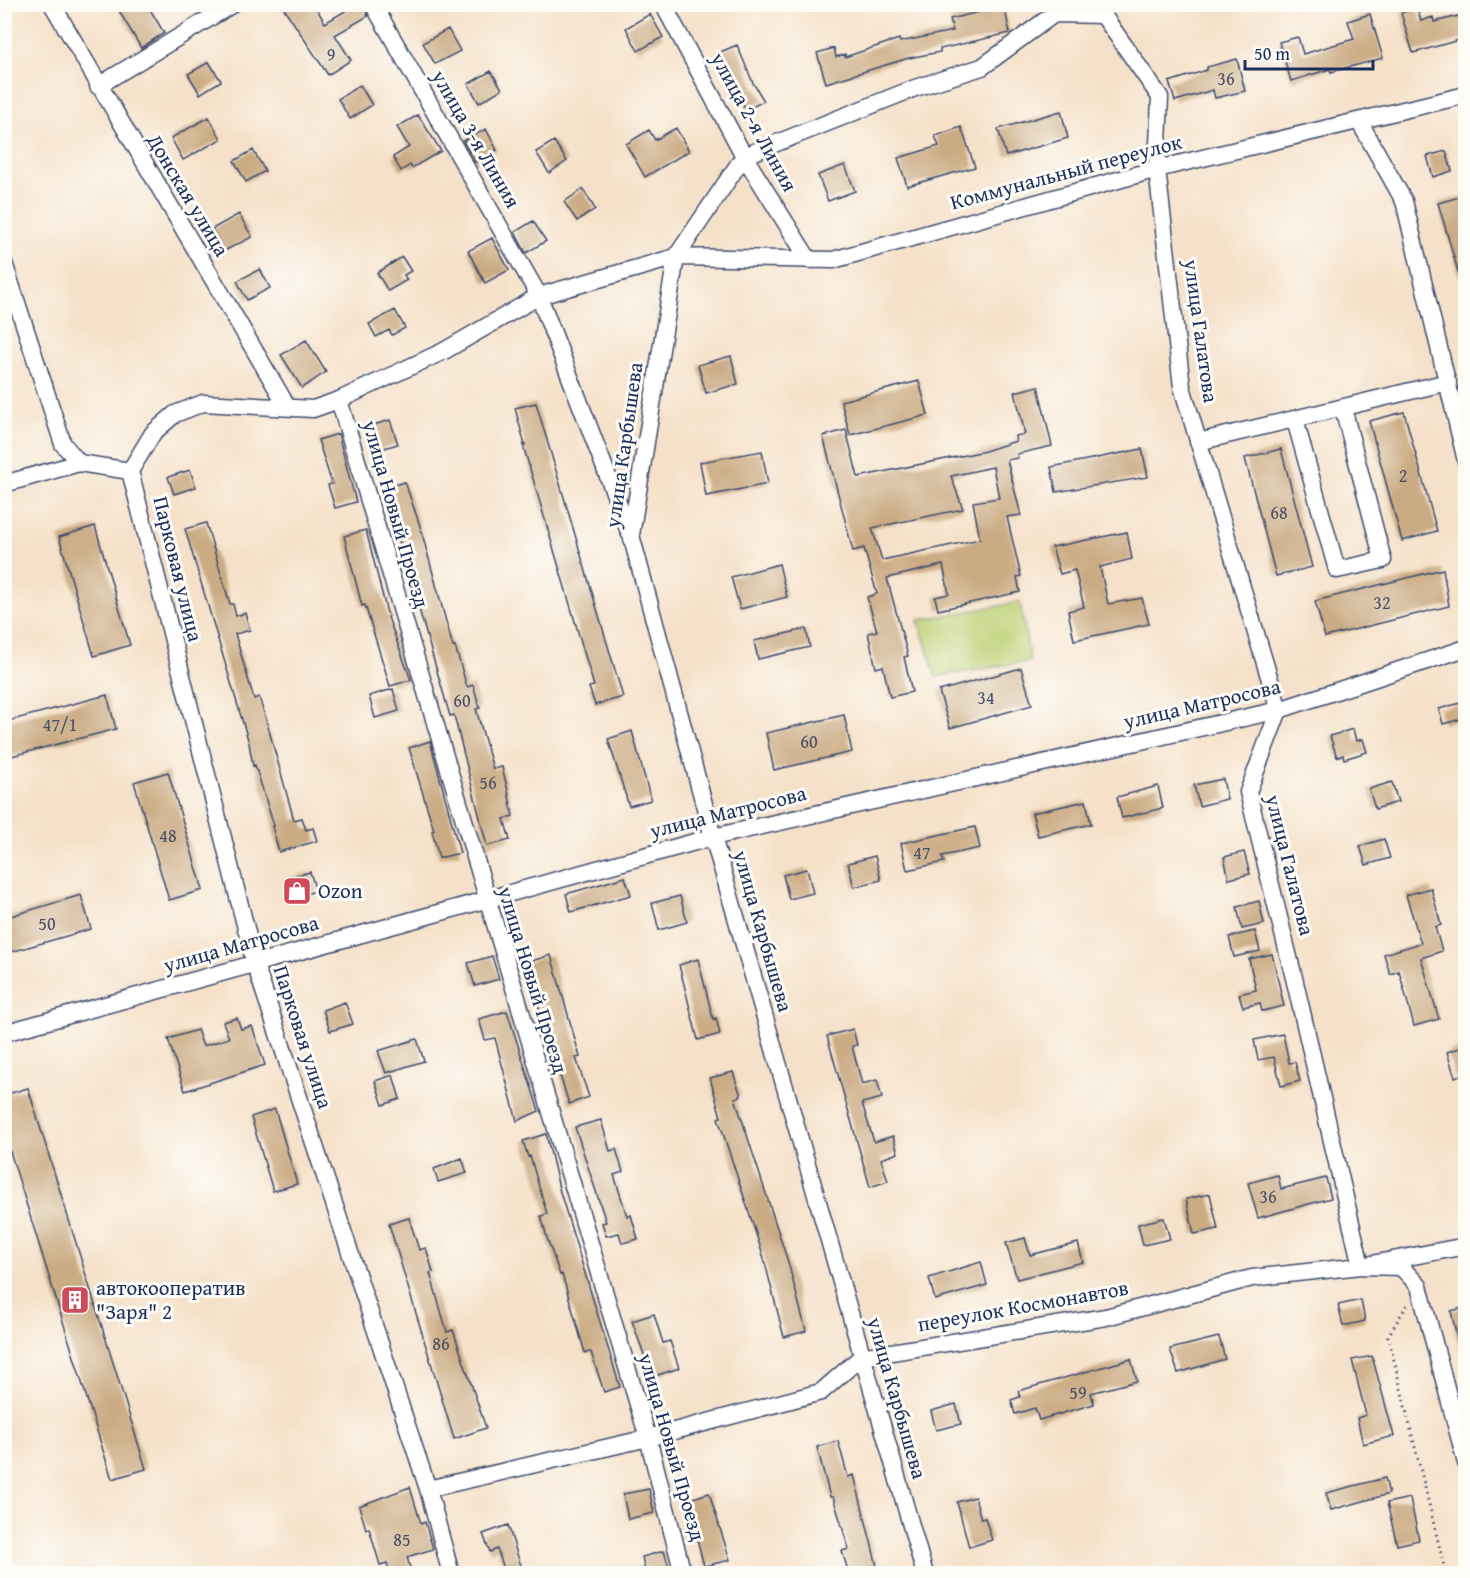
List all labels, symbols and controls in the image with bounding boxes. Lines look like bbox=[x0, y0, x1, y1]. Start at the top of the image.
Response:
scale bar bbox=[1245, 33, 1372, 71]
text: 50 m bbox=[1254, 40, 1290, 67]
house number: 9 bbox=[327, 41, 335, 68]
street label: улица 2-я Линия bbox=[703, 46, 806, 197]
street label: улица 3-я Линия bbox=[424, 63, 529, 214]
house number: 36 bbox=[1217, 65, 1235, 92]
street label: Коммунальный переулок bbox=[947, 126, 1185, 217]
street label: Донская улица bbox=[139, 127, 237, 262]
street label: улица Галатова bbox=[1176, 256, 1227, 404]
street label: улица Карбышева bbox=[596, 360, 650, 531]
street label: улица Новый Проезд bbox=[355, 415, 438, 612]
house number: 2 bbox=[1399, 462, 1407, 489]
street label: Парковая улица bbox=[145, 493, 212, 645]
house number: 68 bbox=[1270, 499, 1288, 526]
house number: 32 bbox=[1373, 589, 1391, 616]
street label: улица Матросова bbox=[1119, 670, 1283, 737]
house number: 34 bbox=[977, 684, 995, 711]
house number: 60 bbox=[453, 687, 471, 714]
house number: 47/1 bbox=[43, 711, 77, 738]
house number: 60 bbox=[800, 728, 818, 755]
house number: 56 bbox=[479, 769, 497, 796]
street label: улица Матросова bbox=[645, 777, 809, 846]
street label: улица Галатова bbox=[1258, 790, 1323, 939]
house number: 48 bbox=[159, 822, 177, 849]
house number: 47 bbox=[913, 839, 931, 866]
street label: улица Карбышева bbox=[725, 845, 801, 1015]
shop icon: Ozon bbox=[281, 875, 313, 907]
place label: Ozon bbox=[318, 875, 363, 906]
street label: улица Новый Проезд bbox=[490, 882, 577, 1078]
street label: улица Матросова bbox=[159, 907, 322, 981]
house number: 50 bbox=[38, 910, 56, 937]
street label: Парковая улица bbox=[266, 961, 341, 1112]
house number: 36 bbox=[1259, 1183, 1277, 1210]
place label: автокооператив "Заря" 2 bbox=[96, 1272, 245, 1327]
street label: переулок Космонавтов bbox=[915, 1272, 1131, 1339]
building icon: автокооператив "Заря" 2 bbox=[59, 1284, 91, 1316]
street label: улица Карбышева bbox=[859, 1312, 935, 1482]
house number: 86 bbox=[432, 1330, 450, 1357]
street label: улица Новый Проезд bbox=[631, 1348, 714, 1545]
house number: 59 bbox=[1069, 1379, 1087, 1406]
house number: 85 bbox=[393, 1526, 411, 1553]

